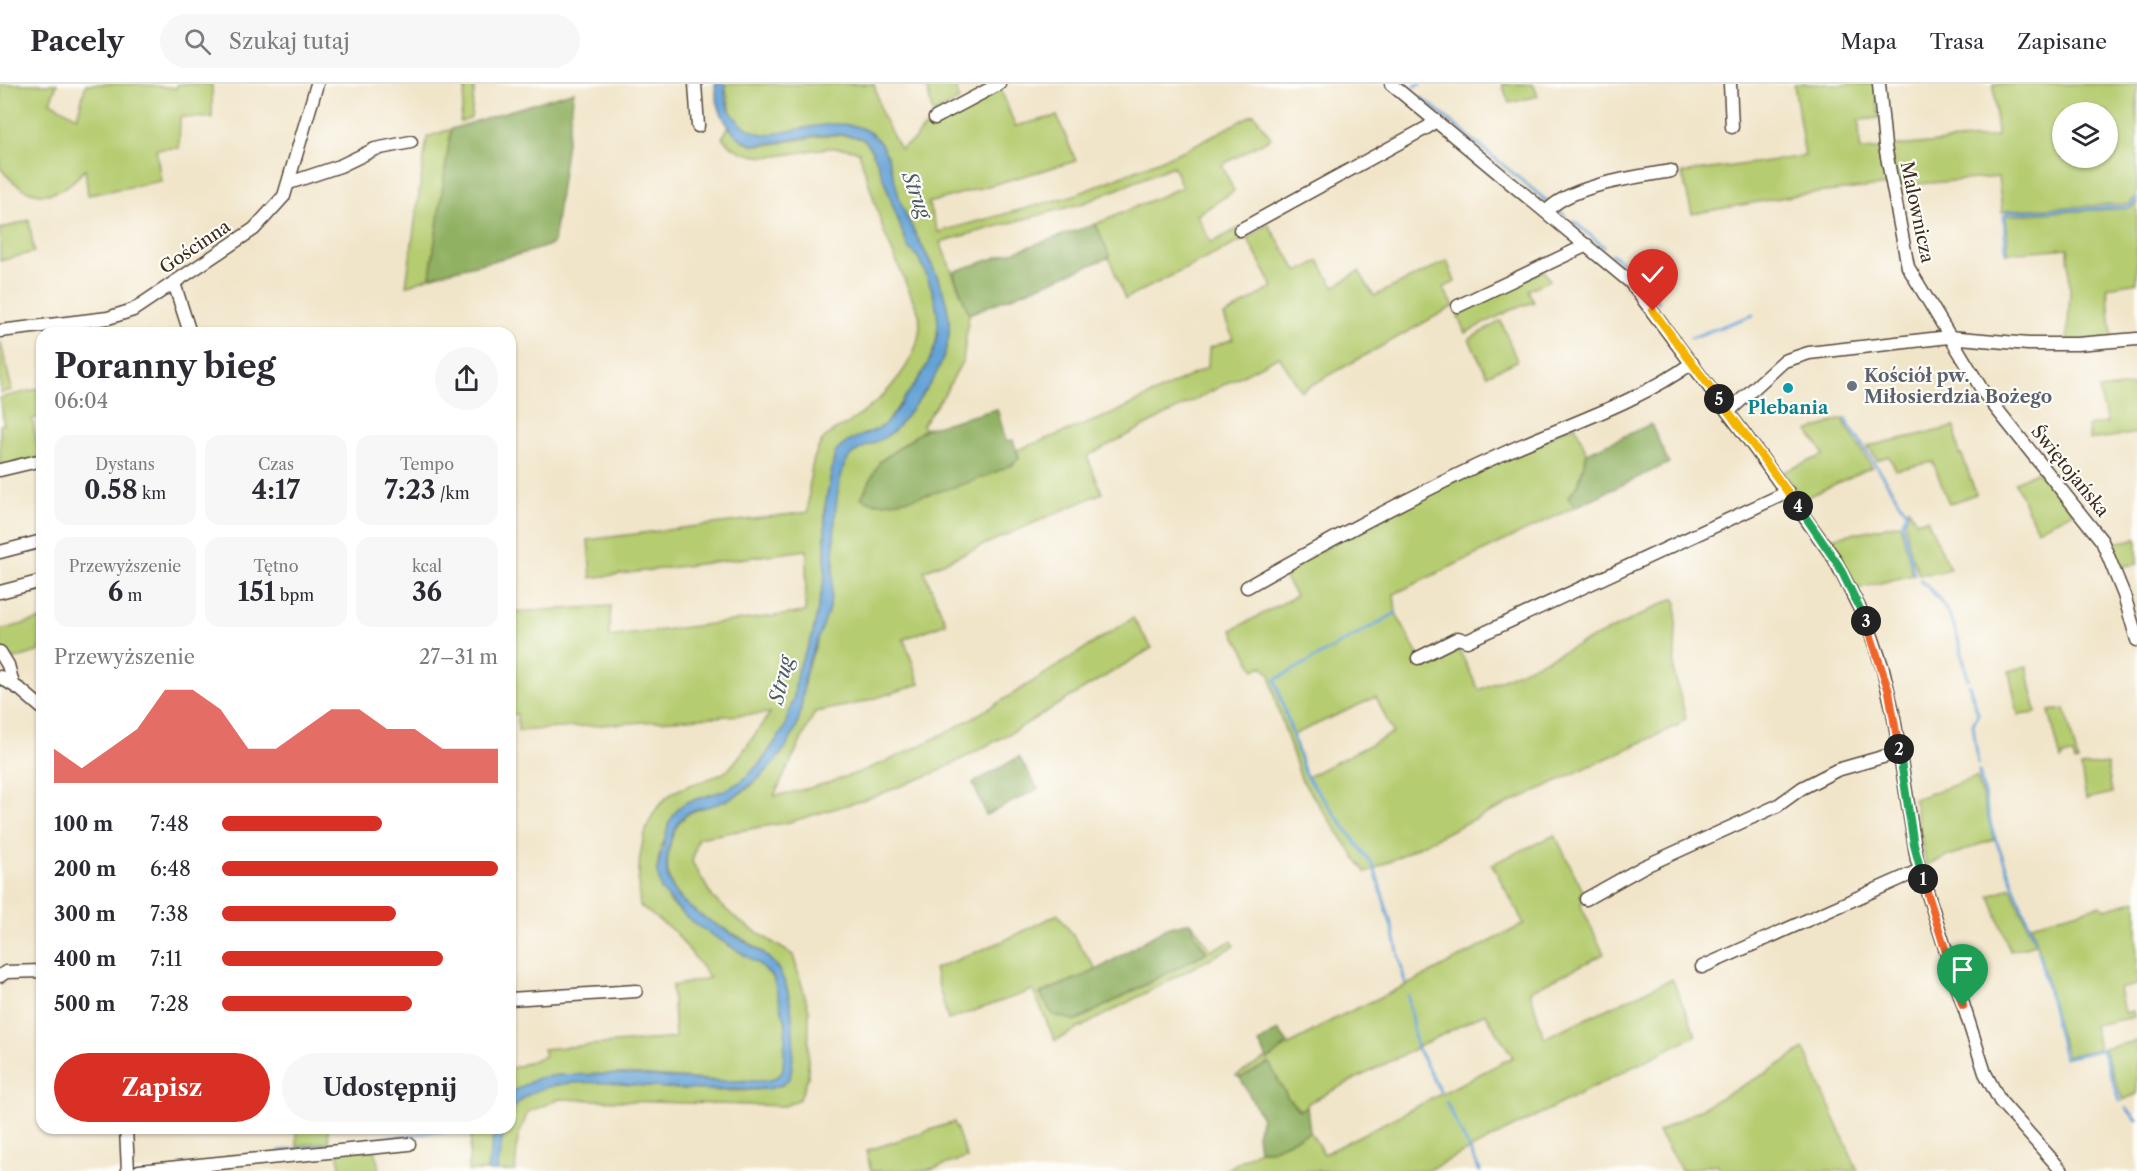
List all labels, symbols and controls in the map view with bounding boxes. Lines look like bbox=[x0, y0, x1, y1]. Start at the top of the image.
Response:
search box bbox=[160, 14, 580, 68]
text: Pacely bbox=[30, 24, 124, 58]
icon: search bbox=[181, 25, 214, 58]
text: Szukaj tutaj bbox=[229, 28, 350, 55]
text: Mapa bbox=[1841, 29, 1897, 54]
text: Trasa bbox=[1930, 29, 1984, 54]
text: Zapisane bbox=[2017, 29, 2107, 54]
map controls bbox=[2052, 102, 2118, 168]
button: layers bbox=[2052, 102, 2118, 168]
street label: Malownicza bbox=[1896, 159, 1939, 265]
water label: Strug bbox=[897, 167, 938, 224]
street label: Gościnna bbox=[156, 215, 235, 279]
pin bbox=[1627, 249, 1678, 311]
icon: check bbox=[1636, 258, 1669, 291]
text: Poranny bieg bbox=[54, 346, 276, 387]
button: share bbox=[435, 347, 498, 410]
place label: Kościół pw. Miłosierdzia Bożego bbox=[1864, 365, 2052, 408]
marker: Kościół pw. Miłosierdzia Bożego bbox=[1845, 379, 1859, 393]
marker: Plebania bbox=[1781, 381, 1795, 395]
pin: 5 bbox=[1704, 384, 1734, 414]
text: 06:04 bbox=[54, 389, 108, 413]
text: 5 bbox=[1715, 389, 1723, 409]
place label: Plebania bbox=[1748, 397, 1829, 419]
street label: Świętojańska bbox=[2026, 420, 2115, 522]
text: Dystans bbox=[95, 454, 155, 474]
text: Czas bbox=[258, 454, 294, 474]
text: Tempo bbox=[400, 454, 454, 474]
text: 0.58 bbox=[84, 474, 138, 506]
text: 4:17 bbox=[252, 474, 300, 506]
text: 7:23 bbox=[384, 474, 436, 506]
text: km bbox=[138, 483, 166, 503]
text: /km bbox=[436, 483, 470, 503]
pin: 4 bbox=[1783, 491, 1813, 521]
text: 4 bbox=[1793, 496, 1803, 516]
text: Przewyższenie bbox=[69, 556, 181, 576]
text: Tętno bbox=[254, 556, 298, 576]
text: kcal bbox=[412, 556, 442, 576]
text: 6 bbox=[108, 576, 123, 608]
text: 151 bbox=[238, 576, 276, 608]
text: 36 bbox=[412, 576, 442, 608]
text: m bbox=[123, 585, 142, 605]
text: bpm bbox=[276, 585, 314, 605]
pin: 3 bbox=[1851, 606, 1881, 636]
text: 3 bbox=[1861, 611, 1871, 631]
text: Przewyższenie bbox=[54, 645, 195, 669]
text: 27–31 m bbox=[419, 645, 498, 669]
water label: Strug bbox=[764, 652, 799, 707]
pin: 2 bbox=[1884, 734, 1914, 764]
text: 2 bbox=[1894, 739, 1904, 759]
text: 100 m bbox=[54, 812, 113, 836]
text: 7:48 bbox=[150, 812, 189, 836]
text: 200 m bbox=[54, 857, 116, 881]
text: 6:48 bbox=[150, 857, 191, 881]
pin: 1 bbox=[1908, 864, 1938, 894]
text: 1 bbox=[1919, 869, 1927, 889]
text: 300 m bbox=[54, 902, 116, 926]
text: 7:38 bbox=[150, 902, 188, 926]
pin bbox=[1937, 944, 1988, 1006]
text: 400 m bbox=[54, 947, 116, 971]
text: 7:11 bbox=[150, 947, 182, 971]
icon: arrive bbox=[1946, 953, 1979, 986]
text: 500 m bbox=[54, 992, 115, 1016]
text: 7:28 bbox=[150, 992, 189, 1016]
button: Zapisz bbox=[54, 1053, 270, 1122]
button: Udostępnij bbox=[282, 1053, 498, 1122]

